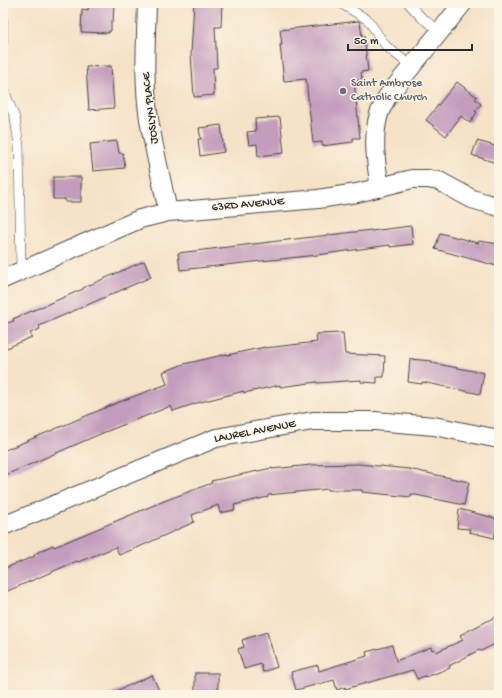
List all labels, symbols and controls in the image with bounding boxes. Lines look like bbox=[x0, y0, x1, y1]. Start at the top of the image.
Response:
scale bar bbox=[348, 26, 472, 52]
text: 50 m bbox=[354, 35, 379, 49]
street label: JOSLYN PLACE bbox=[140, 71, 162, 145]
place label: Saint Ambrose Catholic Church bbox=[351, 77, 428, 105]
marker: Saint Ambrose Catholic Church bbox=[338, 86, 348, 96]
street label: 63RD AVENUE bbox=[211, 195, 285, 215]
street label: LAUREL AVENUE bbox=[213, 417, 298, 447]

